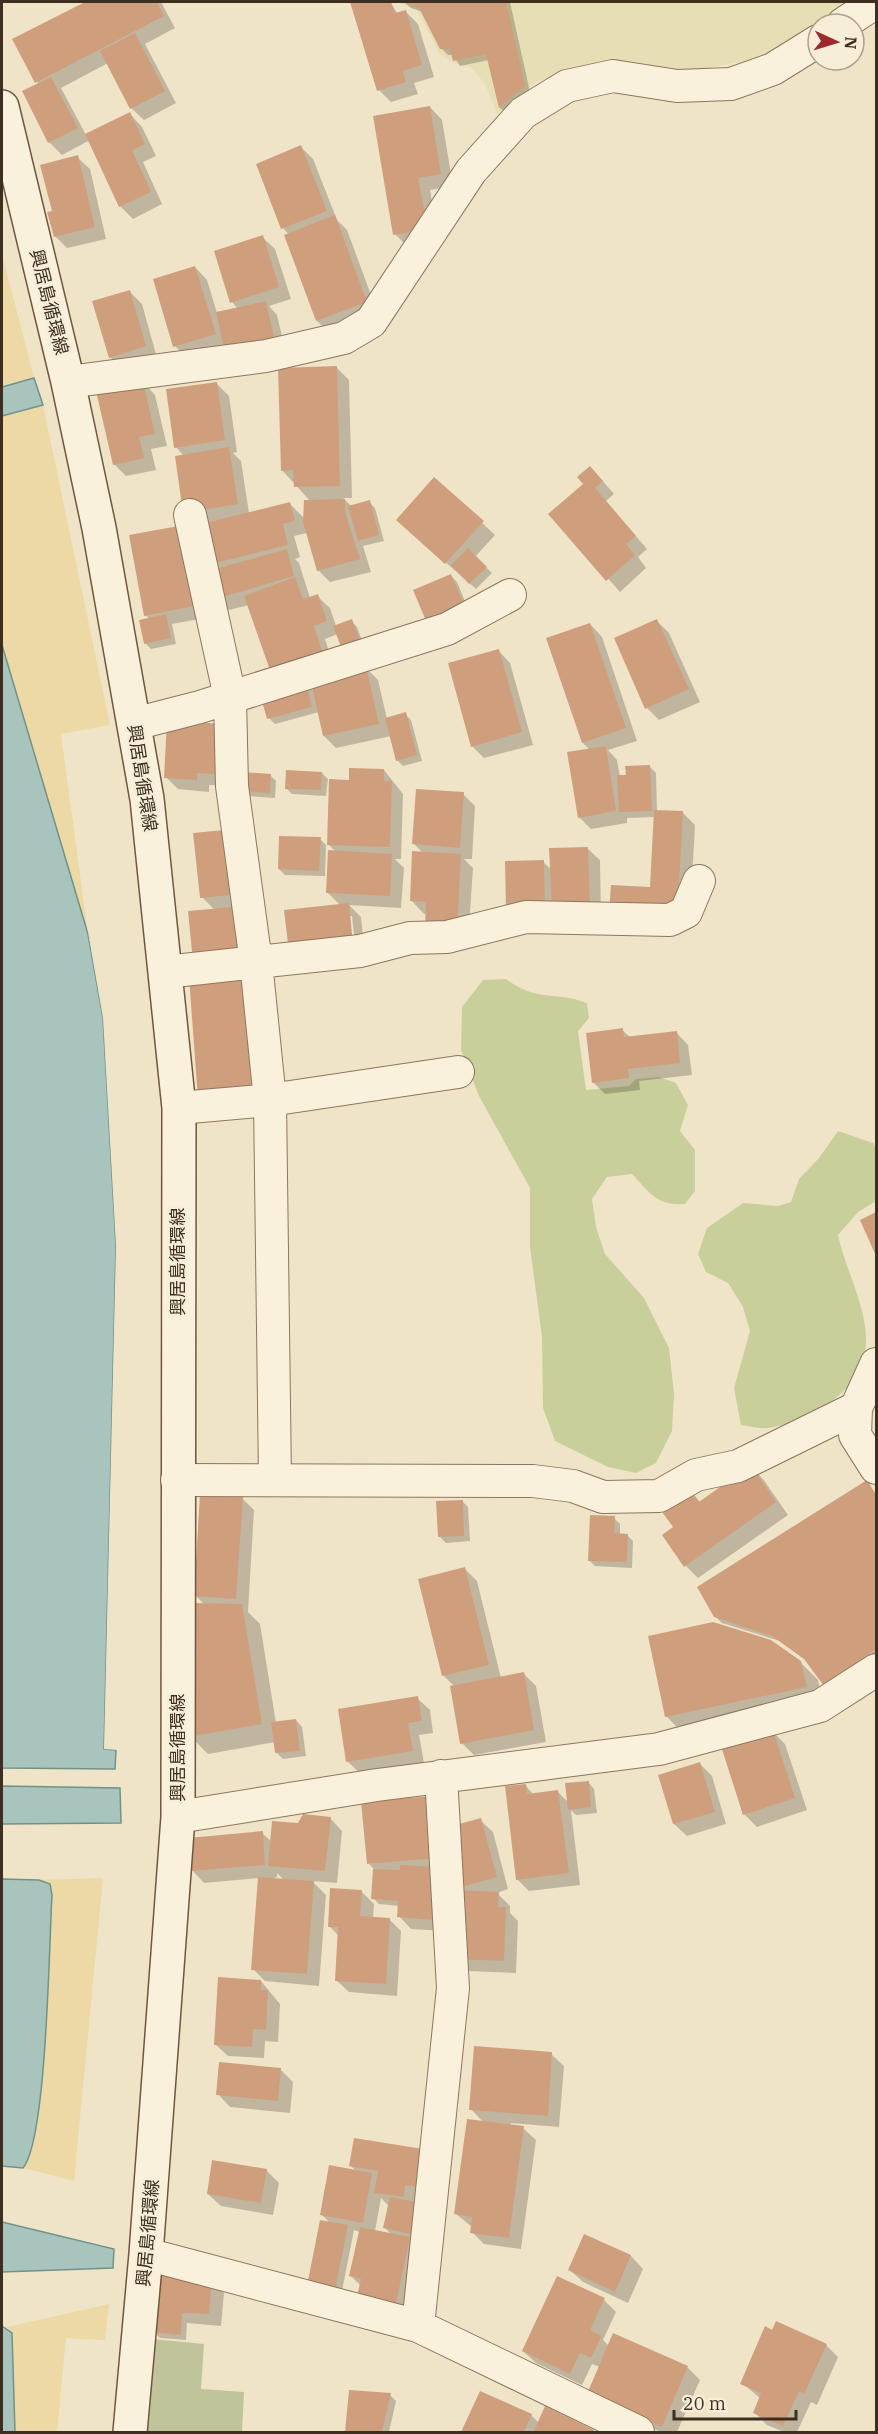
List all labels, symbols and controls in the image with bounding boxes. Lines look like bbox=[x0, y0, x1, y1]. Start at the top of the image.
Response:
north arrow bbox=[806, 12, 866, 72]
text: N bbox=[841, 36, 861, 50]
street label: 興居島循環線 bbox=[25, 247, 74, 357]
street label: 興居島循環線 bbox=[123, 723, 162, 833]
street label: 興居島循環線 bbox=[166, 1208, 189, 1316]
street label: 興居島循環線 bbox=[166, 1694, 189, 1802]
street label: 興居島循環線 bbox=[131, 2178, 164, 2288]
scale bar bbox=[674, 2383, 796, 2421]
text: 20 m bbox=[683, 2392, 726, 2415]

